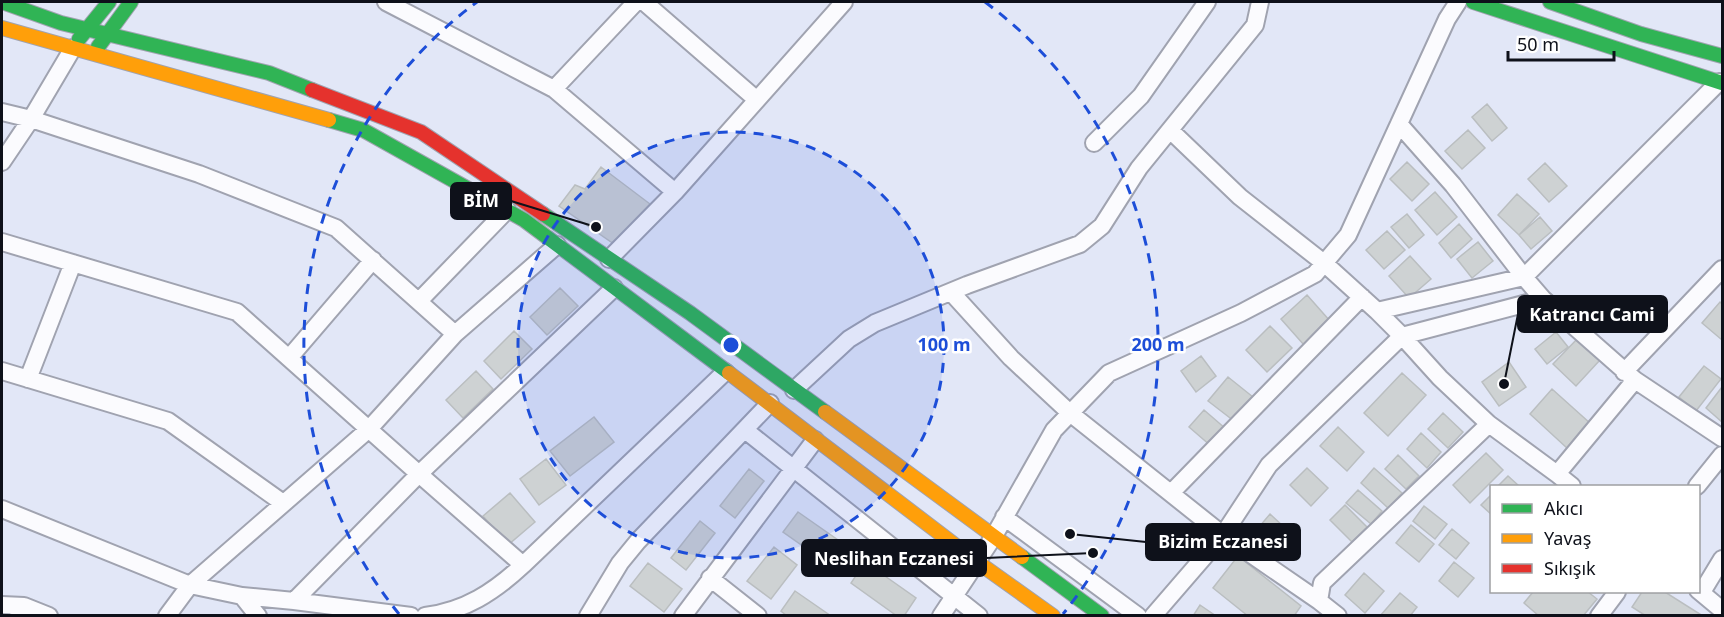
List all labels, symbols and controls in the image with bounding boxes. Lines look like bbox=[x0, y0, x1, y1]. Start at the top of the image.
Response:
scale bar bbox=[1508, 24, 1614, 62]
text: 50 m bbox=[1517, 32, 1559, 56]
callout: BİM bbox=[451, 183, 511, 219]
text: BİM bbox=[463, 188, 499, 212]
callout: Katrancı Cami bbox=[1518, 296, 1667, 332]
text: Katrancı Cami bbox=[1529, 302, 1655, 326]
text: 100 m bbox=[917, 332, 971, 356]
text: 200 m bbox=[1131, 332, 1185, 356]
centre of rings bbox=[721, 335, 741, 355]
legend bbox=[1490, 485, 1700, 593]
text: Akıcı bbox=[1544, 496, 1583, 520]
callout: Bizim Eczanesi bbox=[1146, 524, 1300, 560]
text: Yavaş bbox=[1544, 526, 1591, 550]
text: Bizim Eczanesi bbox=[1158, 529, 1288, 553]
callout: Neslihan Eczanesi bbox=[802, 540, 986, 576]
text: Neslihan Eczanesi bbox=[814, 546, 974, 570]
text: Sıkışık bbox=[1544, 556, 1596, 580]

